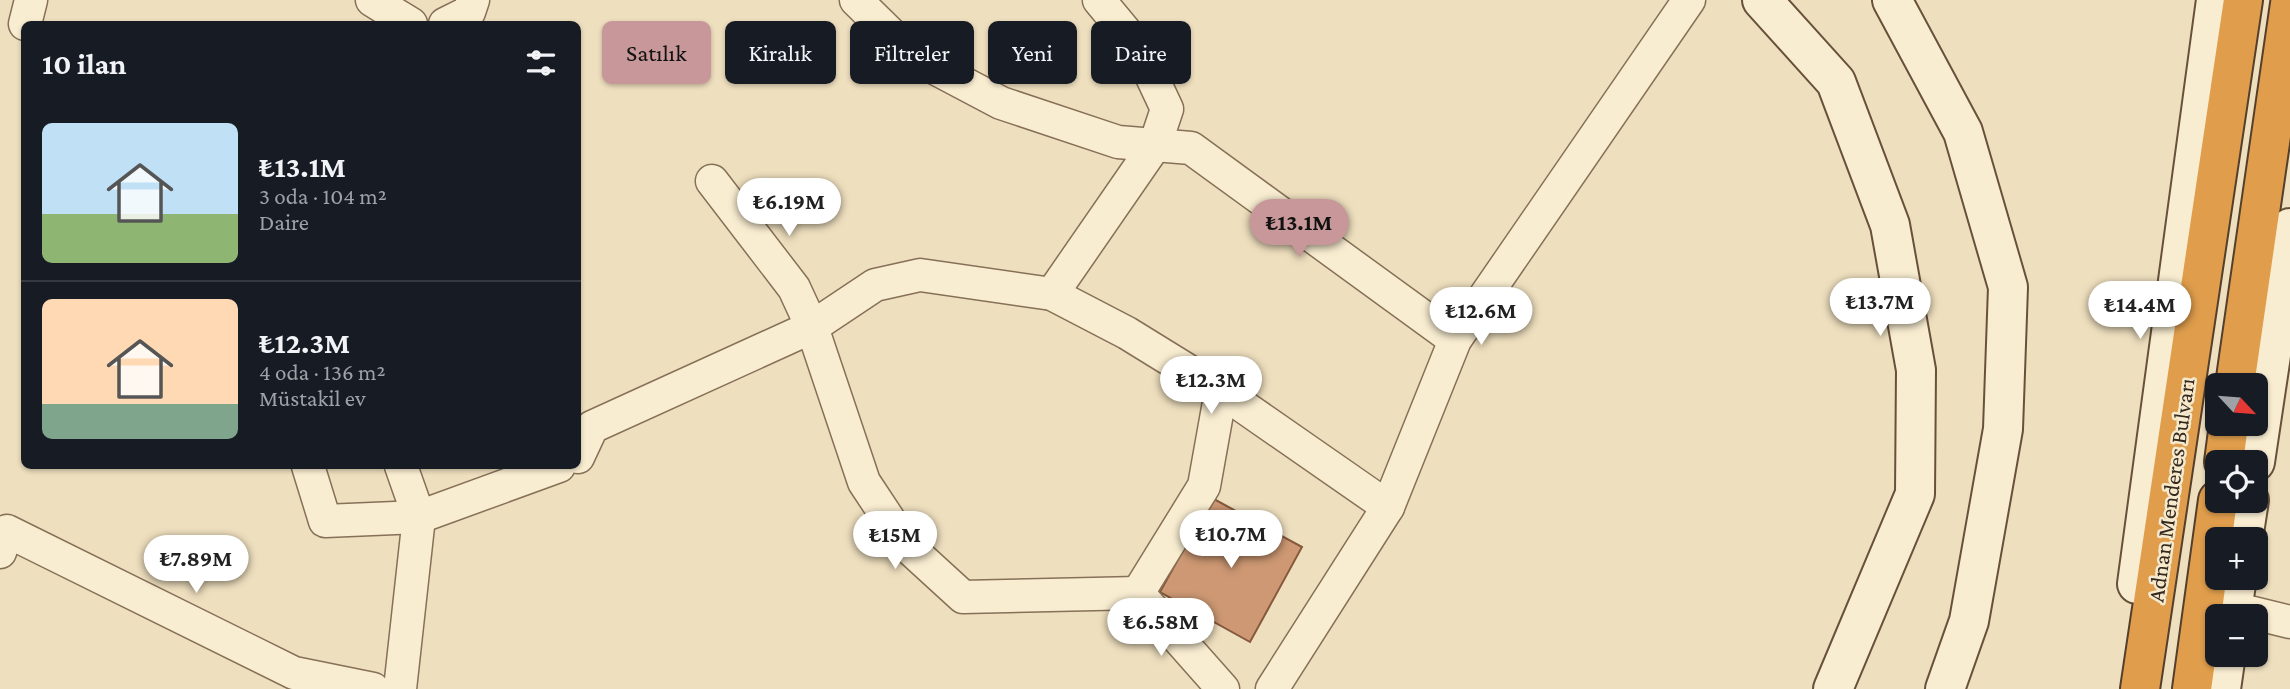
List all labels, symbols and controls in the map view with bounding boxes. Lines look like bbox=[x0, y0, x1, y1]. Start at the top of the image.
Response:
chip: Satılık bbox=[602, 21, 711, 84]
chip: Kiralık bbox=[725, 21, 836, 84]
chip: Filtreler bbox=[850, 21, 974, 84]
chip: Yeni bbox=[988, 21, 1077, 84]
chip: Daire bbox=[1091, 21, 1191, 84]
icon: filters bbox=[522, 44, 560, 82]
text: 10 ilan bbox=[42, 47, 127, 80]
text: ₺13.1M bbox=[259, 150, 346, 183]
icon: home bbox=[98, 151, 182, 235]
pin: ₺6.19M bbox=[732, 178, 846, 238]
text: 3 oda · 104 m² bbox=[259, 183, 387, 209]
text: ₺6.19M bbox=[753, 188, 825, 214]
pin: ₺13.1M bbox=[1242, 200, 1356, 259]
text: Daire bbox=[259, 209, 309, 235]
text: ₺13.1M bbox=[1266, 209, 1332, 235]
pin: ₺13.7M bbox=[1823, 278, 1937, 338]
pin: ₺14.4M bbox=[2083, 282, 2197, 341]
pin: ₺12.6M bbox=[1424, 288, 1538, 347]
text: ₺13.7M bbox=[1846, 288, 1914, 314]
text: ₺14.4M bbox=[2104, 291, 2176, 317]
text: ₺12.6M bbox=[1445, 297, 1517, 323]
text: ₺12.3M bbox=[259, 326, 350, 359]
icon: home bbox=[98, 327, 182, 411]
pin: ₺12.3M bbox=[1154, 356, 1268, 416]
text: 4 oda · 136 m² bbox=[259, 359, 385, 385]
text: ₺12.3M bbox=[1176, 366, 1246, 392]
north arrow bbox=[2205, 373, 2268, 436]
map controls bbox=[2205, 373, 2268, 667]
street label: Adnan Menderes Bulvarı bbox=[2142, 376, 2200, 604]
text: Müstakil ev bbox=[259, 385, 366, 411]
button: locate bbox=[2205, 450, 2268, 513]
pin: ₺10.7M bbox=[1174, 510, 1288, 570]
pin: ₺15M bbox=[854, 512, 936, 571]
text: ₺10.7M bbox=[1196, 520, 1266, 546]
text: ₺15M bbox=[869, 521, 921, 547]
button: + bbox=[2205, 527, 2268, 590]
pin: ₺7.89M bbox=[139, 536, 253, 595]
text: ₺7.89M bbox=[160, 545, 232, 571]
pin: ₺6.58M bbox=[1104, 598, 1218, 658]
button: − bbox=[2205, 604, 2268, 667]
text: ₺6.58M bbox=[1123, 608, 1199, 634]

